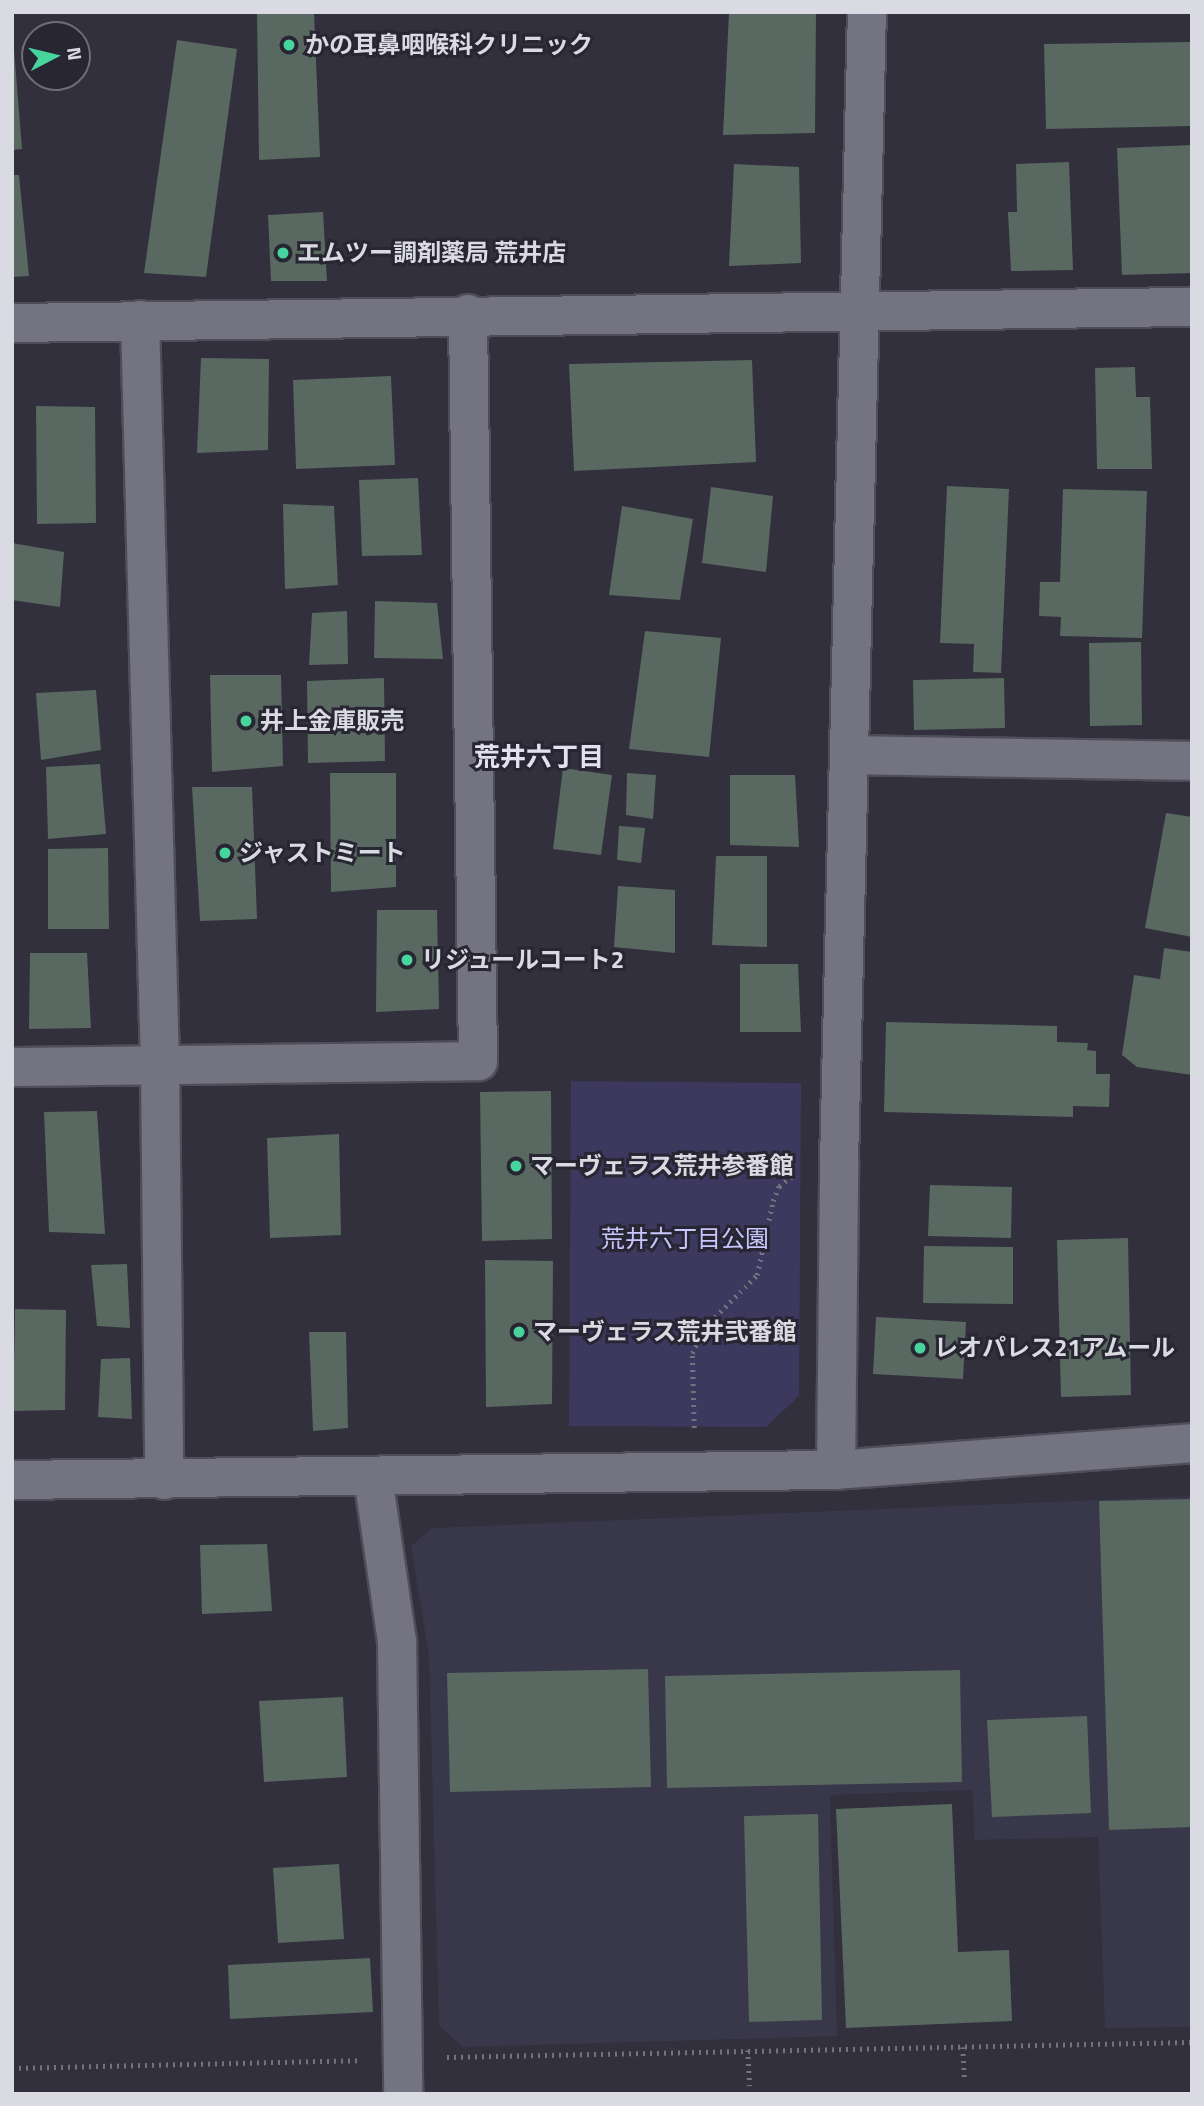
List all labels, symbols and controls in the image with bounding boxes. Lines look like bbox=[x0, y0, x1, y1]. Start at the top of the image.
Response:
north arrow bbox=[21, 21, 91, 91]
place label: かの耳鼻咽喉科クリニック bbox=[305, 31, 593, 59]
marker: かの耳鼻咽喉科クリニック bbox=[279, 35, 299, 55]
text: N bbox=[60, 45, 91, 62]
place label: エムツー調剤薬局 荒井店 bbox=[297, 239, 566, 267]
marker: エムツー調剤薬局 荒井店 bbox=[275, 245, 291, 261]
place label: 井上金庫販売 bbox=[260, 707, 404, 735]
marker: 井上金庫販売 bbox=[238, 713, 254, 729]
district label: 荒井六丁目 bbox=[474, 741, 604, 773]
place label: ジャストミート bbox=[239, 839, 407, 867]
marker: ジャストミート bbox=[217, 845, 233, 861]
place label: リジュールコート2 bbox=[421, 946, 626, 974]
marker: リジュールコート2 bbox=[399, 952, 415, 968]
place label: マーヴェラス荒井参番館 bbox=[530, 1152, 794, 1180]
marker: マーヴェラス荒井参番館 bbox=[508, 1158, 524, 1174]
park label: 荒井六丁目公園 bbox=[601, 1225, 769, 1253]
place label: マーヴェラス荒井弐番館 bbox=[533, 1318, 797, 1346]
marker: マーヴェラス荒井弐番館 bbox=[511, 1324, 527, 1340]
place label: レオパレス21アムール bbox=[934, 1334, 1177, 1362]
marker: レオパレス21アムール bbox=[912, 1340, 928, 1356]

